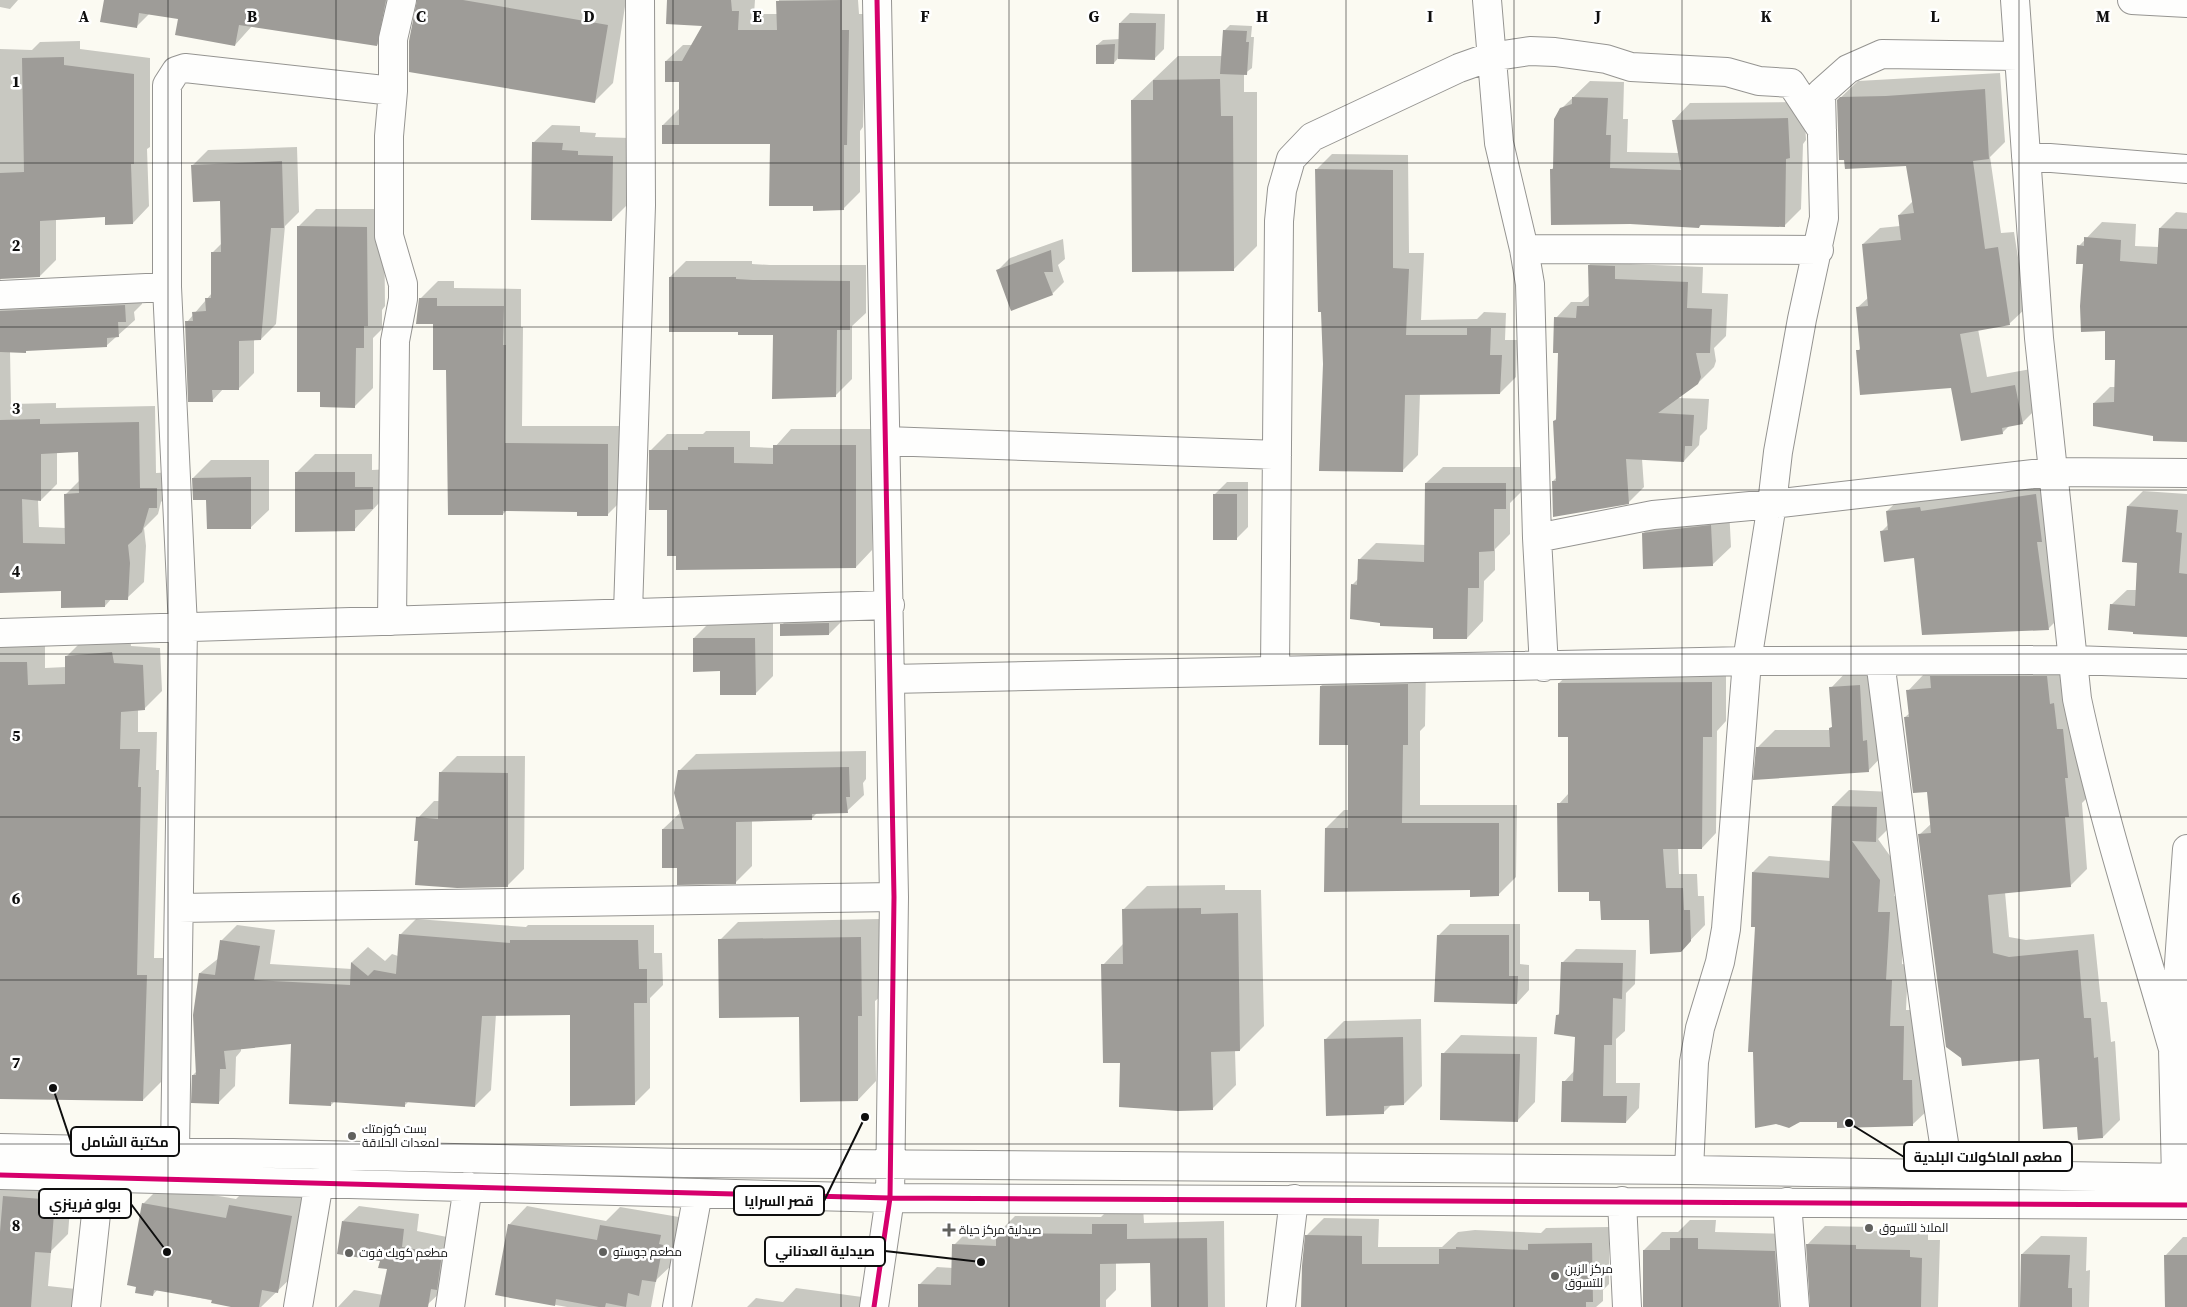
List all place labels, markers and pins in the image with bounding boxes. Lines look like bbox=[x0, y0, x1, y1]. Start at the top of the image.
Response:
place label: بست كوزمتك لمعدات الحلاقة bbox=[362, 1121, 439, 1151]
callout: مكتبة الشامل bbox=[71, 1127, 179, 1156]
marker: بست كوزمتك لمعدات الحلاقة bbox=[346, 1130, 358, 1142]
callout: مطعم الماكولات البلدية bbox=[1904, 1142, 2072, 1171]
callout: قصر السرايا bbox=[734, 1186, 824, 1215]
callout: بولو فرينزي bbox=[39, 1189, 131, 1218]
place label: الملاذ للتسوق bbox=[1879, 1220, 1948, 1236]
place label: صيدلية مركز حياة bbox=[959, 1222, 1041, 1238]
marker: الملاذ للتسوق bbox=[1863, 1222, 1875, 1234]
marker: صيدلية مركز حياة bbox=[943, 1224, 955, 1236]
callout: صيدلية العدناني bbox=[765, 1237, 885, 1266]
place label: مطعم جوستو bbox=[613, 1244, 682, 1260]
place label: مطعم كويك فوت bbox=[359, 1245, 448, 1261]
marker: مطعم جوستو bbox=[597, 1246, 609, 1258]
marker: مطعم كويك فوت bbox=[343, 1247, 355, 1259]
place label: مركز الزين للتسوق bbox=[1565, 1261, 1613, 1291]
marker: مركز الزين للتسوق bbox=[1549, 1270, 1561, 1282]

